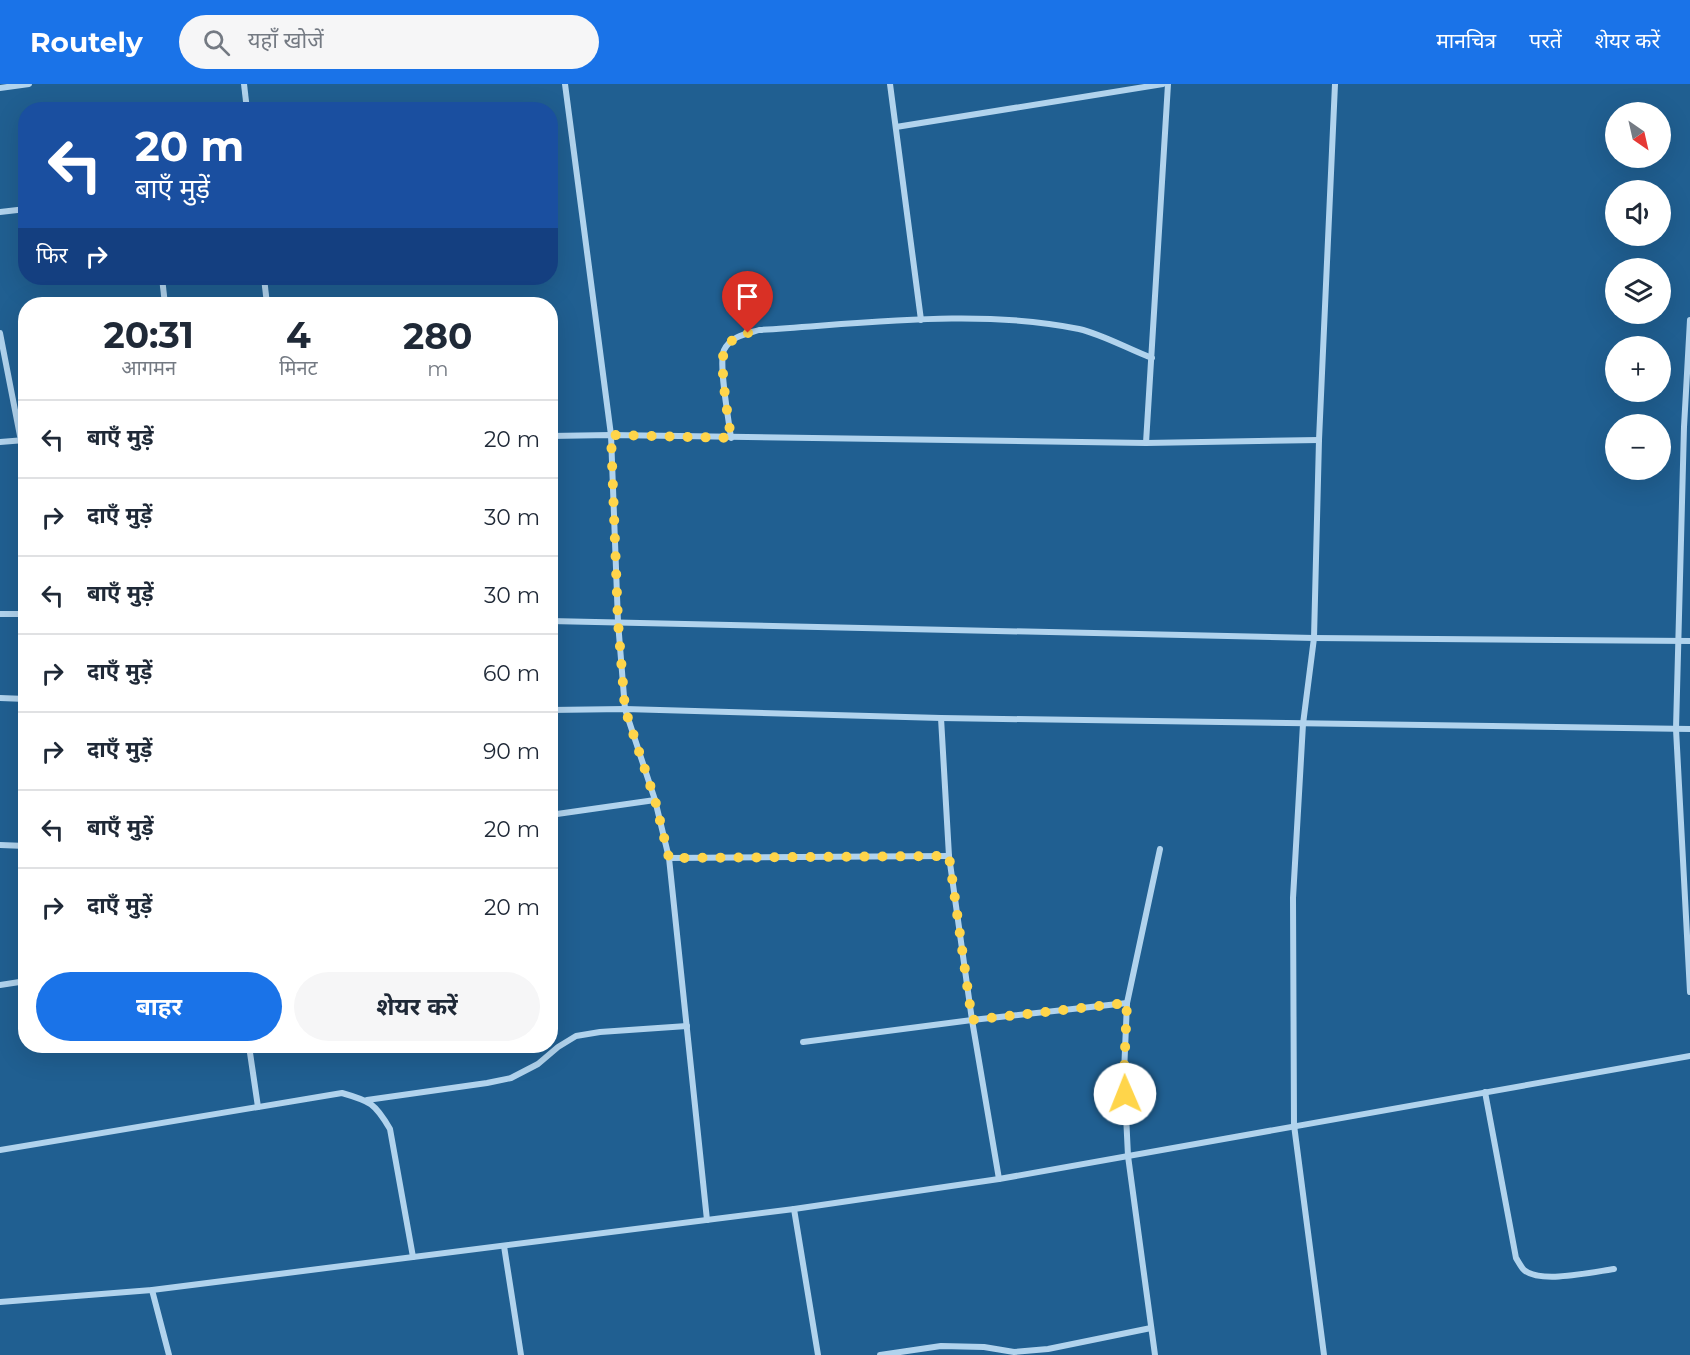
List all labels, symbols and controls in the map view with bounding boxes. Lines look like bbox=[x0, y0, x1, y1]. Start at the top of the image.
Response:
search box bbox=[179, 15, 599, 69]
text: Routely bbox=[30, 25, 143, 59]
icon: search bbox=[200, 26, 233, 59]
text: यहाँ खोजें bbox=[248, 27, 324, 54]
text: मानचित्र bbox=[1436, 28, 1496, 53]
text: परतें bbox=[1529, 28, 1562, 53]
text: शेयर करें bbox=[1595, 28, 1660, 53]
north arrow bbox=[1605, 102, 1671, 168]
map controls bbox=[1605, 102, 1671, 480]
text: 20 m bbox=[135, 120, 244, 172]
icon: left bbox=[36, 126, 114, 204]
text: बाएँ मुड़ें bbox=[135, 172, 210, 205]
button: sound bbox=[1605, 180, 1671, 246]
icon: right bbox=[80, 240, 113, 273]
text: फिर bbox=[36, 242, 68, 269]
button: layers bbox=[1605, 258, 1671, 324]
pin bbox=[722, 271, 773, 333]
icon: arrive bbox=[731, 280, 764, 313]
text: 20:31 bbox=[103, 313, 194, 357]
text: 4 bbox=[286, 313, 311, 357]
text: 280 bbox=[403, 314, 473, 358]
button: + bbox=[1605, 336, 1671, 402]
text: आगमन bbox=[121, 356, 176, 380]
text: मिनट bbox=[279, 356, 318, 380]
text: m bbox=[427, 357, 448, 381]
button: − bbox=[1605, 414, 1671, 480]
icon: left bbox=[36, 423, 69, 456]
text: बाएँ मुड़ें bbox=[87, 424, 154, 451]
text: 20 m bbox=[484, 426, 540, 453]
icon: right bbox=[36, 501, 69, 534]
text: दाएँ मुड़ें bbox=[87, 502, 152, 529]
text: 30 m bbox=[484, 504, 540, 531]
icon: left bbox=[36, 579, 69, 612]
text: बाएँ मुड़ें bbox=[87, 580, 154, 607]
text: 30 m bbox=[484, 582, 540, 609]
icon: right bbox=[36, 657, 69, 690]
text: दाएँ मुड़ें bbox=[87, 658, 152, 685]
text: 60 m bbox=[483, 660, 540, 687]
icon: right bbox=[36, 735, 69, 768]
text: दाएँ मुड़ें bbox=[87, 736, 152, 763]
text: 90 m bbox=[483, 738, 540, 765]
icon: left bbox=[36, 813, 69, 846]
text: बाएँ मुड़ें bbox=[87, 814, 154, 841]
text: 20 m bbox=[484, 816, 540, 843]
icon: right bbox=[36, 891, 69, 924]
text: दाएँ मुड़ें bbox=[87, 892, 152, 919]
text: 20 m bbox=[484, 894, 540, 921]
button: बाहर bbox=[36, 972, 282, 1041]
button: शेयर करें bbox=[294, 972, 540, 1041]
position arrow bbox=[1093, 1062, 1157, 1126]

